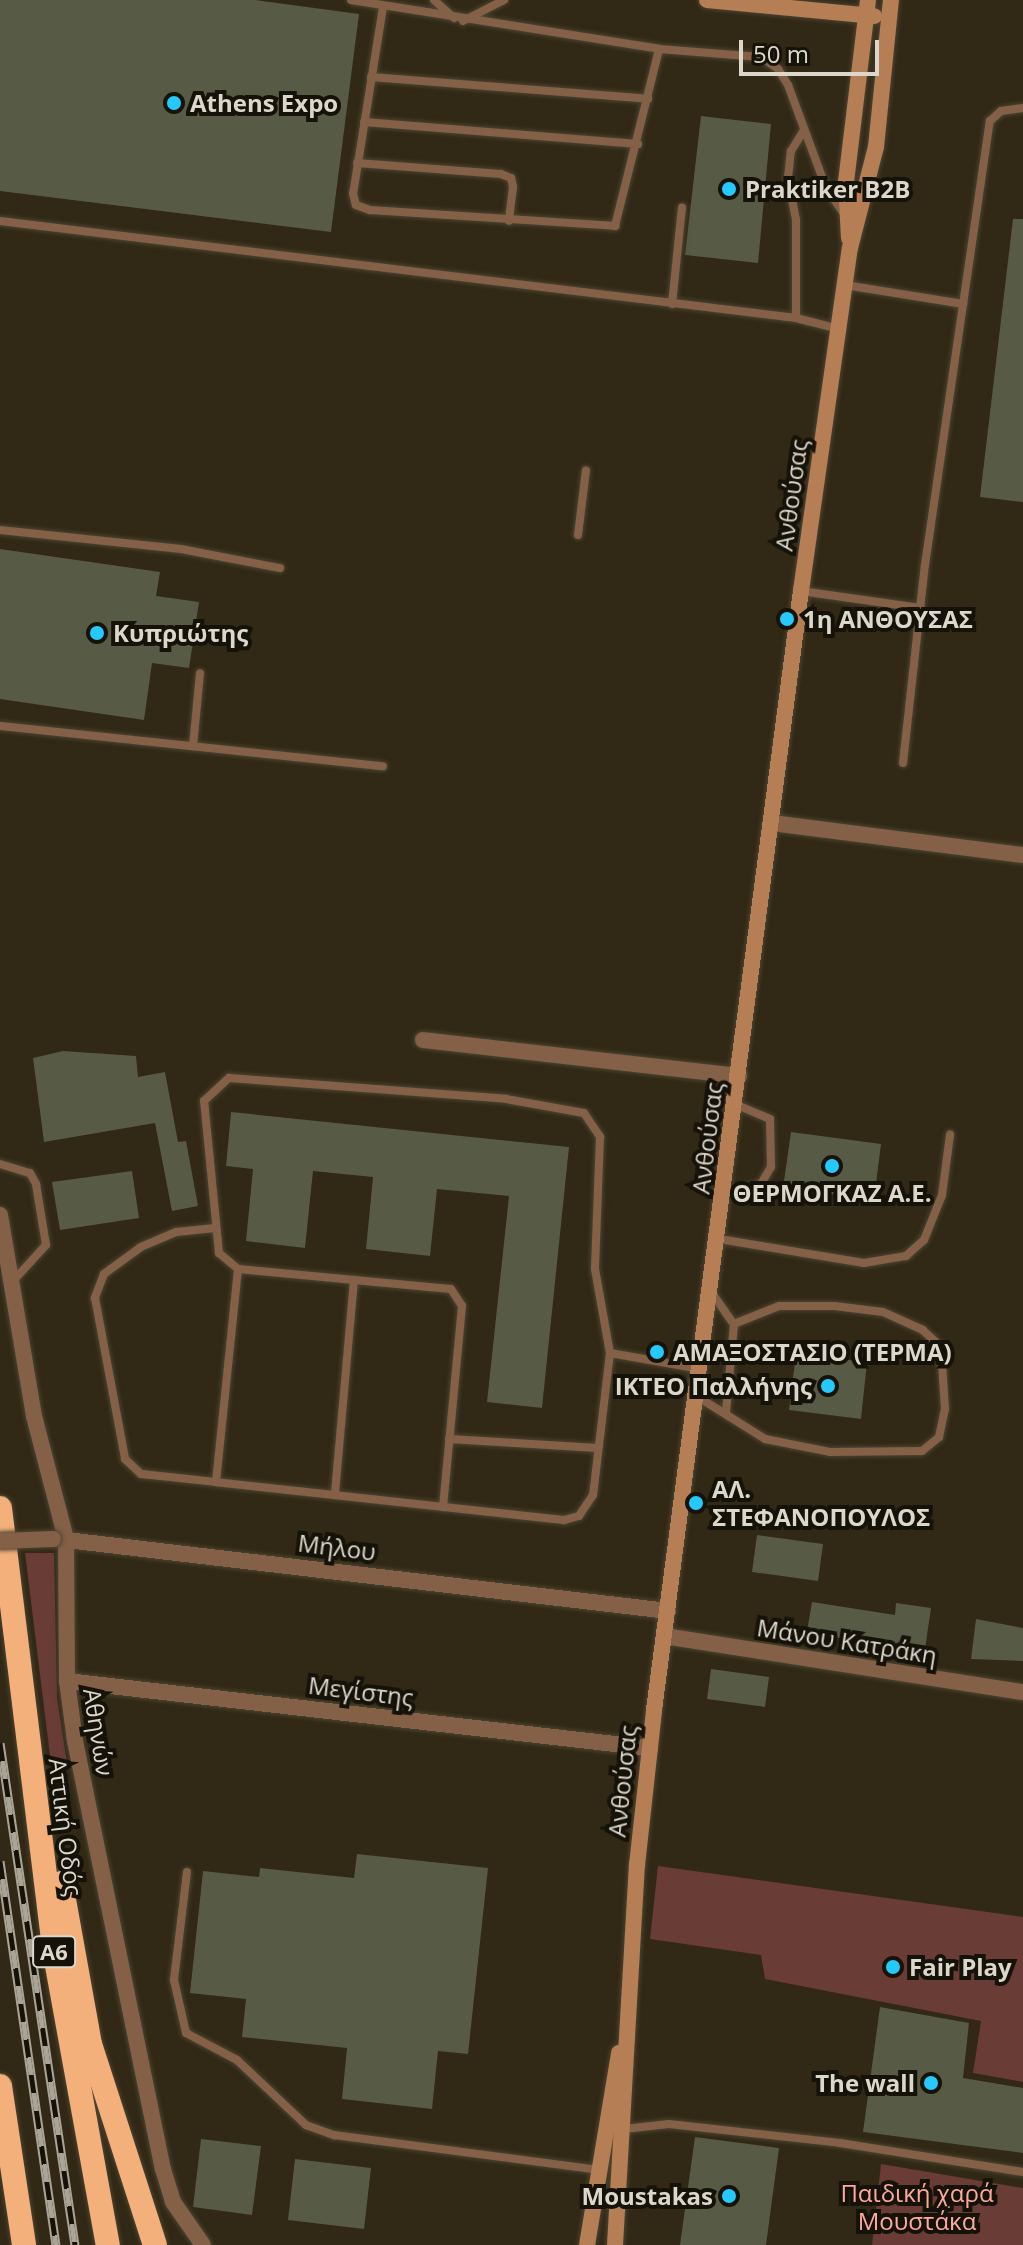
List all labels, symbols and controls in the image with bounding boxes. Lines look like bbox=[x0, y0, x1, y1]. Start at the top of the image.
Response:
scale bar bbox=[743, 24, 883, 74]
text: 50 m bbox=[753, 37, 809, 70]
place label: Athens Expo bbox=[190, 89, 338, 117]
marker: Athens Expo bbox=[165, 94, 183, 112]
place label: Praktiker B2B bbox=[745, 175, 910, 203]
marker: Praktiker B2B bbox=[720, 180, 738, 198]
street label: Ανθούσας bbox=[769, 437, 813, 553]
place label: 1η ΑΝΘΟΥΣΑΣ bbox=[803, 605, 973, 633]
marker: 1η ΑΝΘΟΥΣΑΣ bbox=[778, 610, 796, 628]
place label: Κυπριώτης bbox=[113, 619, 248, 647]
marker: Κυπριώτης bbox=[88, 624, 106, 642]
street label: Ανθούσας bbox=[686, 1080, 728, 1196]
marker: ΘΕΡΜΟΓΚΑΖ Α.Ε. bbox=[823, 1157, 841, 1175]
place label: ΘΕΡΜΟΓΚΑΖ Α.Ε. bbox=[732, 1179, 932, 1207]
place label: ΑΜΑΞΟΣΤΑΣΙΟ (ΤΕΡΜΑ) bbox=[673, 1338, 952, 1366]
marker: ΑΜΑΞΟΣΤΑΣΙΟ (ΤΕΡΜΑ) bbox=[648, 1343, 666, 1361]
place label: ΙΚΤΕΟ Παλλήνης bbox=[615, 1372, 812, 1400]
marker: ΙΚΤΕΟ Παλλήνης bbox=[819, 1377, 837, 1395]
place label: ΑΛ. ΣΤΕΦΑΝΟΠΟΥΛΟΣ bbox=[712, 1475, 930, 1531]
marker: ΑΛ. ΣΤΕΦΑΝΟΠΟΥΛΟΣ bbox=[687, 1494, 705, 1512]
street label: Μήλου bbox=[296, 1528, 378, 1566]
street label: Μάνου Κατράκη bbox=[755, 1613, 939, 1669]
street label: Μεγίστης bbox=[307, 1670, 415, 1712]
street label: Αθηνών bbox=[78, 1686, 120, 1778]
street label: Ανθούσας bbox=[602, 1724, 642, 1838]
street label: Αττική Οδός bbox=[43, 1756, 89, 1898]
road number: Α6 bbox=[32, 1934, 76, 1970]
place label: Fair Play bbox=[909, 1953, 1012, 1981]
marker: Fair Play bbox=[884, 1958, 902, 1976]
place label: The wall bbox=[815, 2069, 915, 2097]
marker: The wall bbox=[922, 2074, 940, 2092]
park label: Παιδική χαρά Μουστάκα bbox=[840, 2179, 994, 2235]
place label: Moustakas bbox=[582, 2182, 713, 2210]
marker: Moustakas bbox=[720, 2187, 738, 2205]

